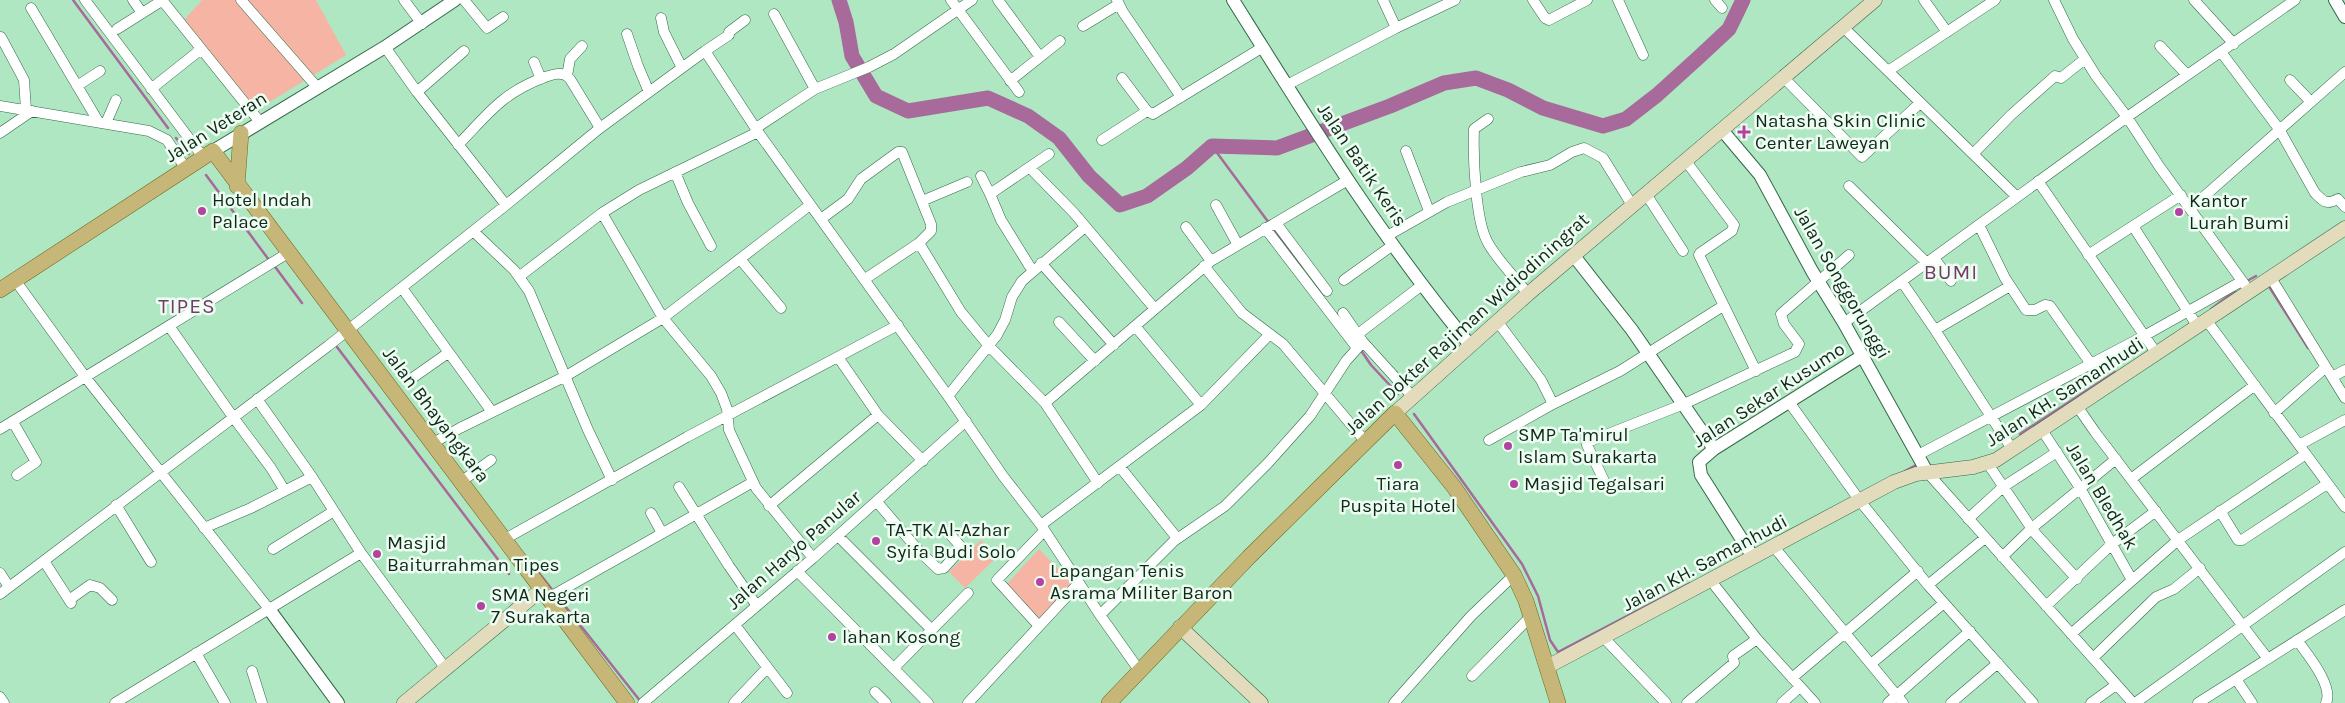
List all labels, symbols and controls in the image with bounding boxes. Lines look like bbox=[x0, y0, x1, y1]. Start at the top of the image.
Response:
street label: Jalan Veteran bbox=[161, 87, 271, 167]
street label: Jalan Batik Keris bbox=[1313, 99, 1411, 231]
place label: Natasha Skin Clinic Center Laweyan bbox=[1755, 110, 1926, 154]
marker: Natasha Skin Clinic Center Laweyan bbox=[1737, 125, 1751, 139]
place label: Hotel Indah Palace bbox=[212, 189, 312, 233]
place label: Kantor Lurah Bumi bbox=[2189, 190, 2289, 234]
street label: Jalan Songgorunggi bbox=[1789, 203, 1895, 363]
marker: Hotel Indah Palace bbox=[196, 205, 208, 217]
marker: Kantor Lurah Bumi bbox=[2173, 206, 2185, 218]
street label: Jalan Dokter Rajiman Widiodiningrat bbox=[1341, 209, 1593, 439]
district label: BUMI bbox=[1924, 260, 1978, 284]
district label: TIPES bbox=[158, 294, 216, 318]
street label: Jalan KH. Samanhudi bbox=[1982, 333, 2148, 451]
street label: Jalan Sekar Kusumo bbox=[1689, 338, 1849, 452]
street label: Jalan Bhayangkara bbox=[378, 343, 494, 487]
place label: SMP Ta'mirul Islam Surakarta bbox=[1518, 424, 1657, 468]
street label: Jalan Bledhak bbox=[2061, 439, 2143, 554]
marker: SMP Ta'mirul Islam Surakarta bbox=[1502, 440, 1514, 452]
marker: Tiara Puspita Hotel bbox=[1392, 459, 1404, 471]
place label: Tiara Puspita Hotel bbox=[1340, 473, 1456, 517]
place label: Masjid Tegalsari bbox=[1524, 473, 1665, 495]
marker: Masjid Tegalsari bbox=[1508, 478, 1520, 490]
street label: Jalan Haryo Panular bbox=[723, 486, 866, 614]
street label: Jalan KH. Samanhudi bbox=[1619, 510, 1791, 616]
place label: TA-TK Al-Azhar Syifa Budi Solo bbox=[886, 519, 1016, 563]
place label: Masjid Baiturrahman Tipes bbox=[387, 532, 559, 576]
marker: TA-TK Al-Azhar Syifa Budi Solo bbox=[870, 535, 882, 547]
marker: Masjid Baiturrahman Tipes bbox=[371, 548, 383, 560]
place label: Lapangan Tenis Asrama Militer Baron bbox=[1050, 560, 1233, 604]
marker: Lapangan Tenis Asrama Militer Baron bbox=[1034, 576, 1046, 588]
place label: SMA Negeri 7 Surakarta bbox=[491, 584, 590, 628]
marker: SMA Negeri 7 Surakarta bbox=[475, 600, 487, 612]
place label: lahan Kosong bbox=[842, 626, 960, 648]
marker: lahan Kosong bbox=[826, 631, 838, 643]

